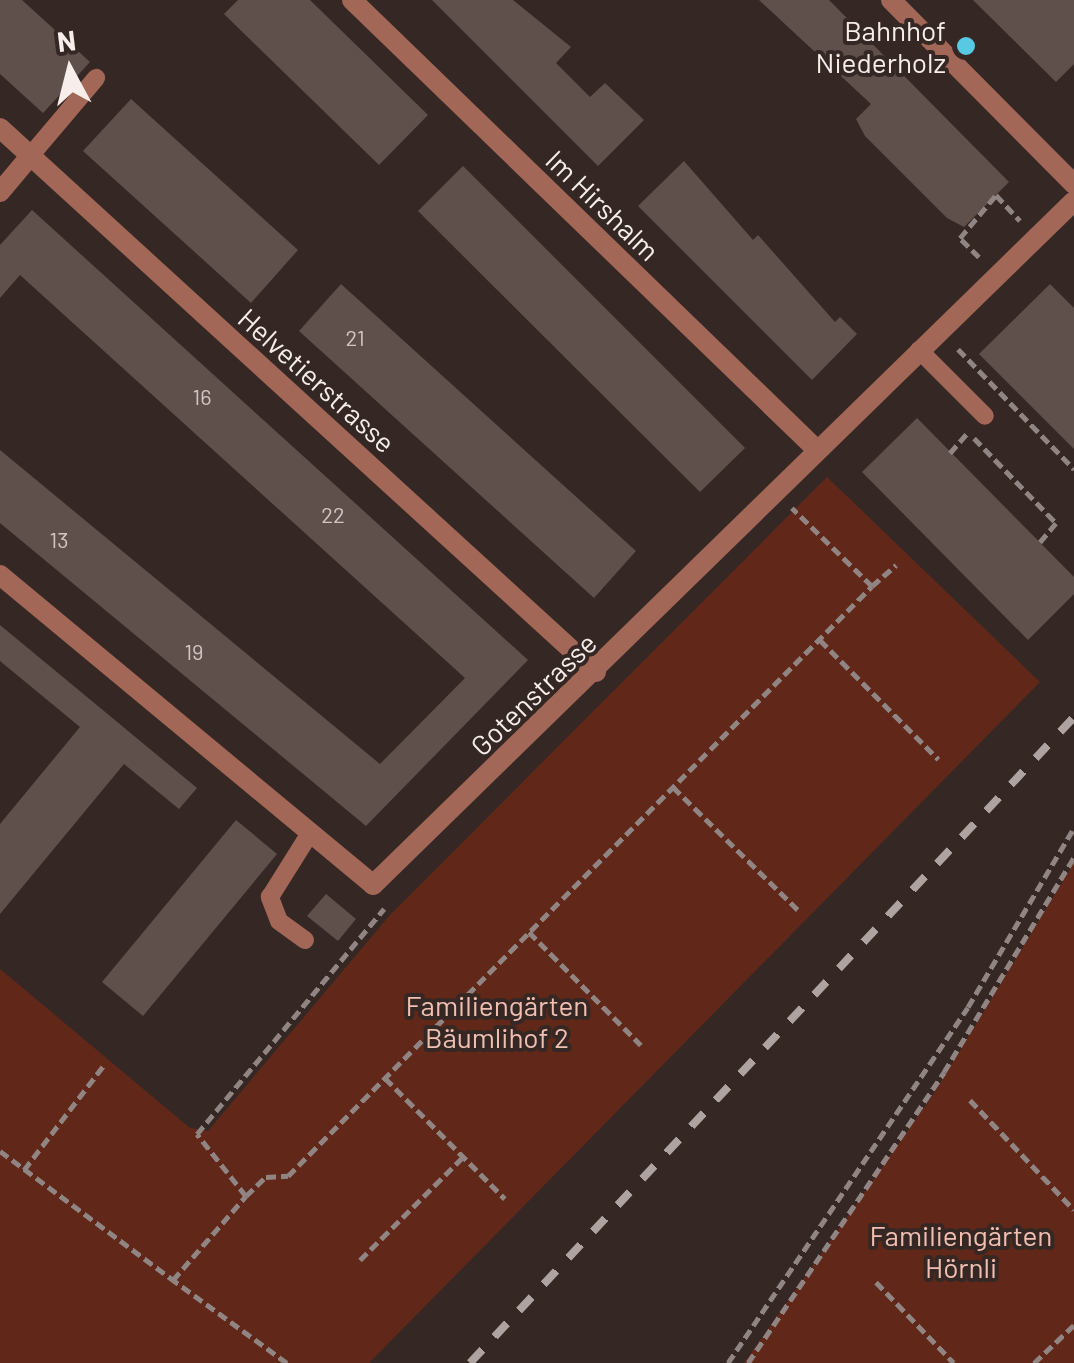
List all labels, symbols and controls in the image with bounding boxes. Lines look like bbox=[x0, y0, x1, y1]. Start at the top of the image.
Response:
place label: Bahnhof Niederholz bbox=[816, 13, 946, 79]
north arrow bbox=[20, 20, 120, 120]
text: N bbox=[55, 22, 78, 58]
marker: Bahnhof Niederholz bbox=[955, 35, 977, 57]
street label: Im Hirshalm bbox=[540, 143, 666, 267]
street label: Helvetierstrasse bbox=[232, 301, 402, 459]
house number: 21 bbox=[345, 325, 365, 351]
house number: 16 bbox=[192, 384, 212, 410]
house number: 22 bbox=[321, 502, 345, 528]
house number: 13 bbox=[49, 527, 69, 553]
street label: Gotenstrasse bbox=[463, 626, 603, 762]
house number: 19 bbox=[184, 639, 204, 665]
park label: Familiengärten Bäumlihof 2 bbox=[406, 988, 588, 1054]
park label: Familiengärten Hörnli bbox=[870, 1218, 1052, 1284]

